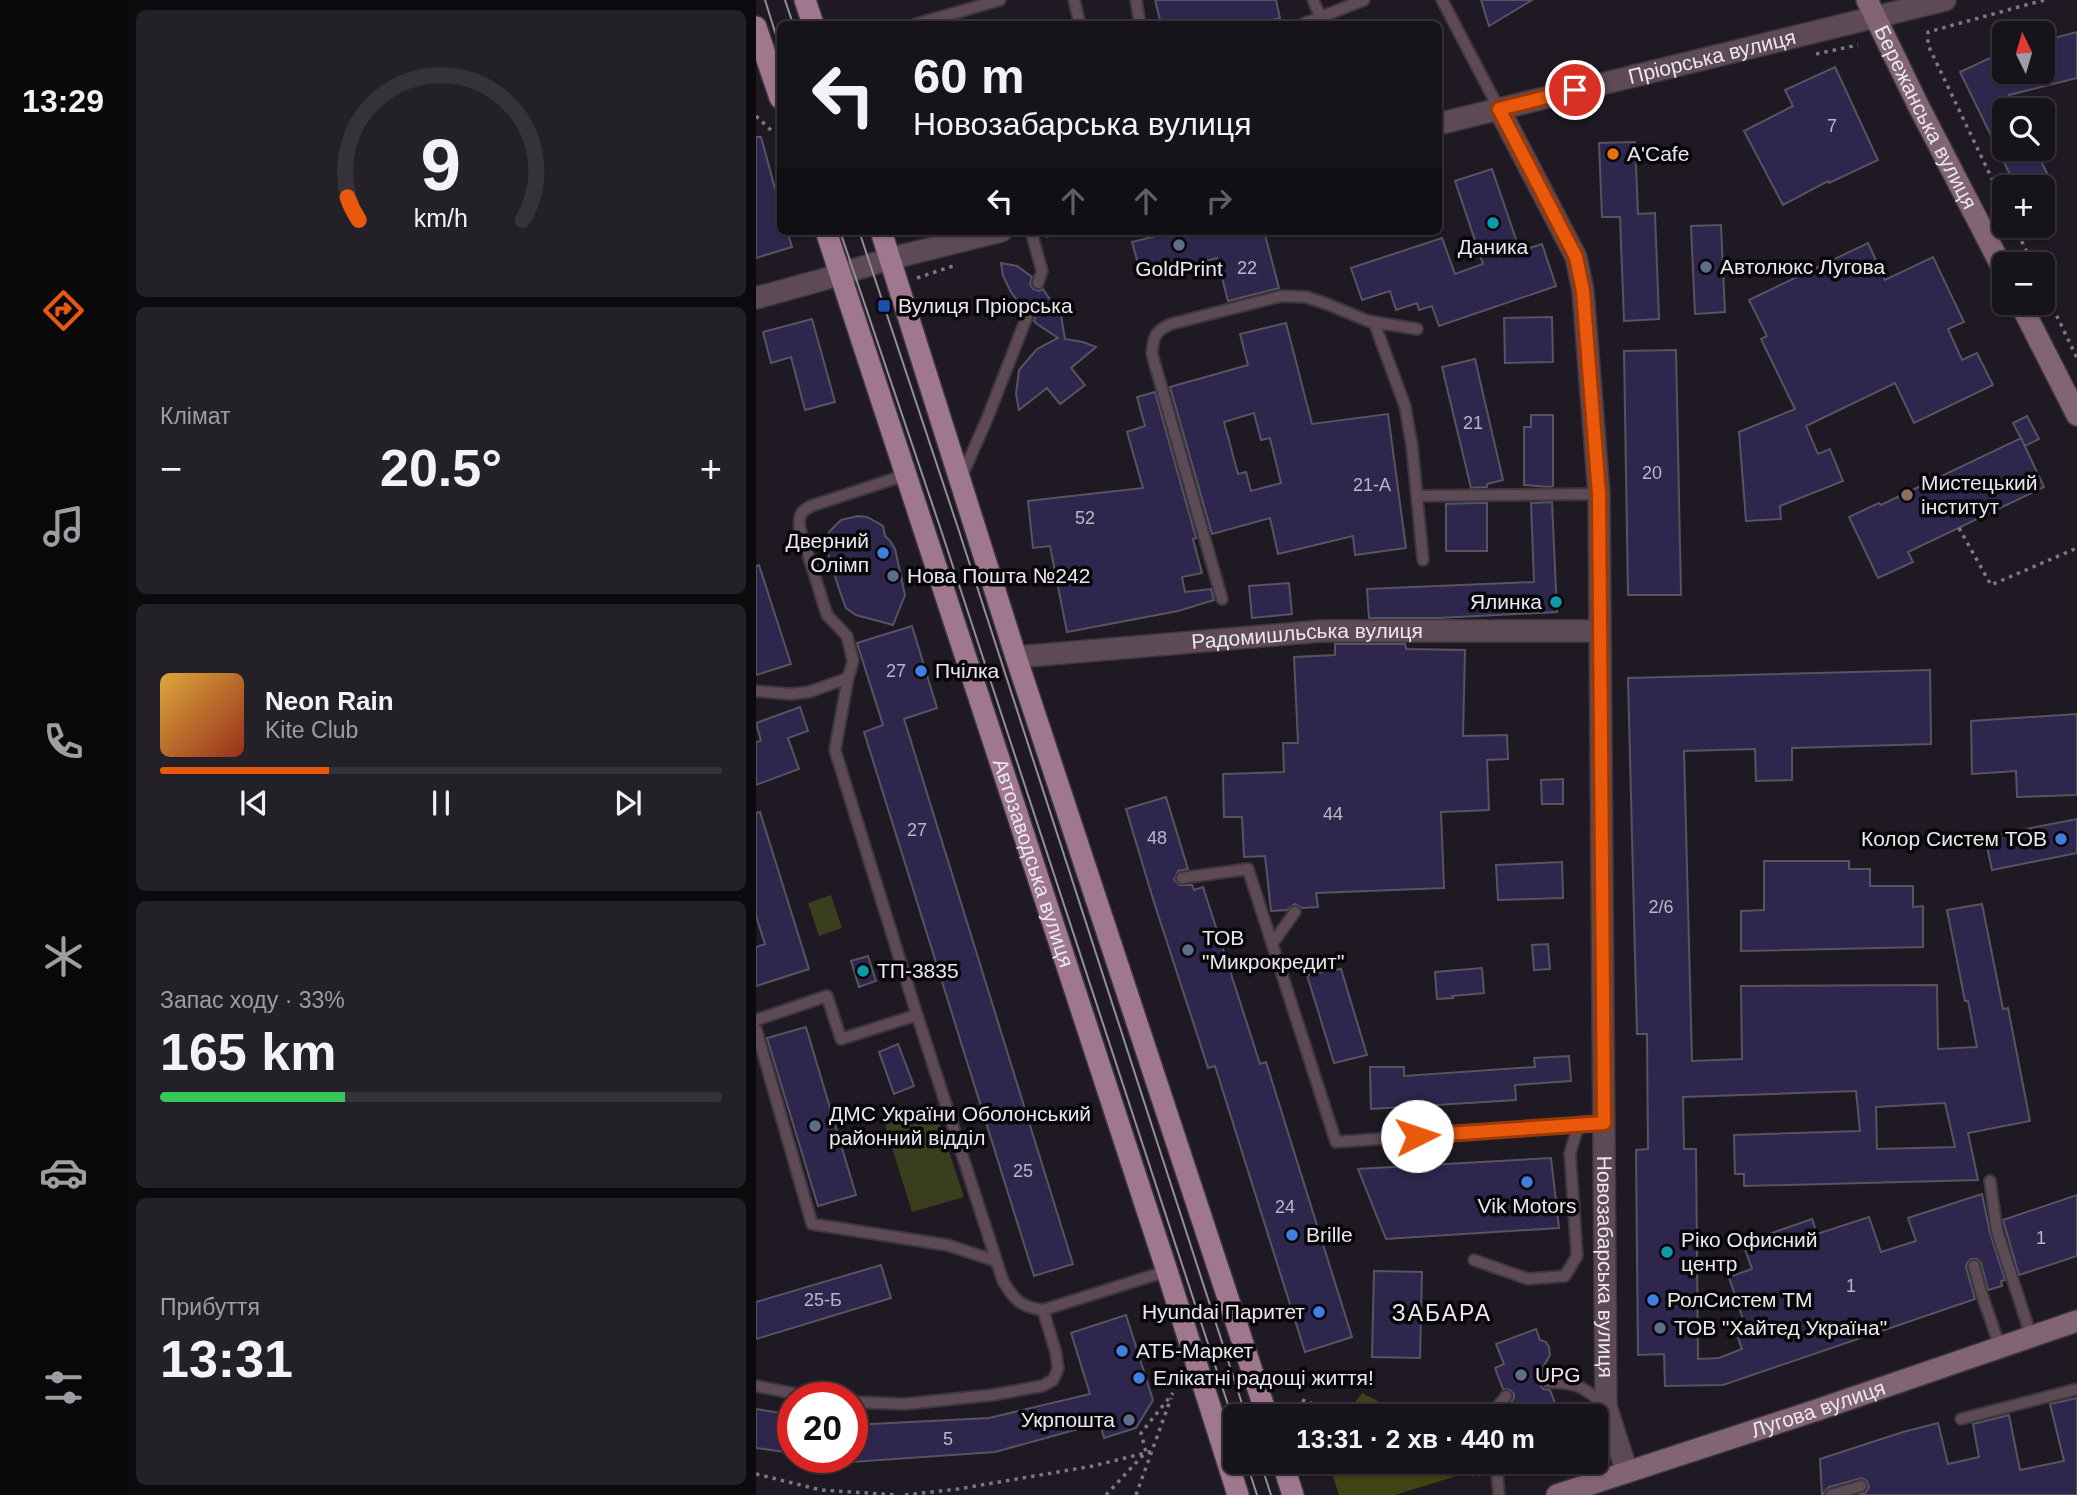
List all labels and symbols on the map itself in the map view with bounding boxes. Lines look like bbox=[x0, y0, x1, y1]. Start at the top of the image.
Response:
street label: Бережанська вулиця bbox=[1870, 21, 1982, 213]
north arrow bbox=[1992, 21, 2054, 84]
street label: Пріорська вулиця bbox=[1626, 25, 1798, 88]
pin bbox=[1545, 60, 1605, 120]
house number: 7 bbox=[1827, 116, 1837, 136]
place label: A'Cafe bbox=[1627, 142, 1689, 165]
marker: A'Cafe bbox=[1605, 146, 1621, 162]
marker: Даника bbox=[1485, 215, 1501, 231]
place label: Даника bbox=[1458, 235, 1529, 258]
marker: GoldPrint bbox=[1171, 237, 1187, 253]
place label: Автолюкс Лугова bbox=[1720, 255, 1885, 278]
place label: GoldPrint bbox=[1135, 257, 1223, 280]
house number: 22 bbox=[1237, 258, 1257, 278]
marker: Автолюкс Лугова bbox=[1698, 259, 1714, 275]
place label: Вулиця Пріорська bbox=[898, 294, 1073, 317]
marker: Вулиця Пріорська bbox=[876, 298, 892, 314]
house number: 21 bbox=[1463, 413, 1483, 433]
house number: 20 bbox=[1642, 463, 1662, 483]
place label: Мистецький інститут bbox=[1921, 471, 2037, 518]
house number: 21-А bbox=[1353, 475, 1391, 495]
marker: Мистецький інститут bbox=[1899, 487, 1915, 503]
house number: 52 bbox=[1075, 508, 1095, 528]
place label: Дверний Олімп bbox=[785, 529, 869, 576]
marker: Дверний Олімп bbox=[875, 545, 891, 561]
place label: Нова Пошта №242 bbox=[907, 564, 1090, 587]
marker: Нова Пошта №242 bbox=[885, 568, 901, 584]
place label: Ялинка bbox=[1470, 590, 1542, 613]
marker: Ялинка bbox=[1548, 594, 1564, 610]
street label: Радомишльська вулиця bbox=[1190, 619, 1423, 653]
place label: Пчілка bbox=[935, 659, 1000, 682]
house number: 27 bbox=[886, 661, 906, 681]
marker: Пчілка bbox=[913, 663, 929, 679]
street label: Автозаводська вулиця bbox=[989, 756, 1079, 970]
house number: 44 bbox=[1323, 804, 1343, 824]
house number: 27 bbox=[907, 820, 927, 840]
place label: Колор Систем ТОВ bbox=[1861, 827, 2047, 850]
house number: 48 bbox=[1147, 828, 1167, 848]
marker: Колор Систем ТОВ bbox=[2053, 831, 2069, 847]
house number: 2/6 bbox=[1648, 897, 1674, 917]
place label: ТОВ "Микрокредит" bbox=[1202, 926, 1344, 973]
marker: ТОВ "Микрокредит" bbox=[1180, 942, 1196, 958]
place label: ТП-3835 bbox=[877, 959, 959, 982]
marker: ТП-3835 bbox=[855, 963, 871, 979]
position arrow bbox=[1380, 1099, 1454, 1173]
place label: ДМС України Оболонський районний відділ bbox=[829, 1102, 1091, 1149]
marker: ДМС України Оболонський районний відділ bbox=[807, 1118, 823, 1134]
street label: Новозабарська вулиця bbox=[1593, 1156, 1618, 1378]
house number: 25 bbox=[1013, 1161, 1033, 1181]
marker: Vik Motors bbox=[1519, 1174, 1535, 1190]
place label: Vik Motors bbox=[1478, 1194, 1576, 1217]
house number: 24 bbox=[1275, 1197, 1295, 1217]
place label: Brille bbox=[1306, 1223, 1353, 1246]
marker: Brille bbox=[1284, 1227, 1300, 1243]
place label: Ріко Офисний центр bbox=[1681, 1228, 1818, 1275]
house number: 1 bbox=[2036, 1228, 2046, 1248]
marker: Ріко Офисний центр bbox=[1659, 1244, 1675, 1260]
house number: 1 bbox=[1846, 1276, 1856, 1296]
place label: РолСистем ТМ bbox=[1667, 1288, 1813, 1311]
house number: 25-Б bbox=[804, 1290, 842, 1310]
marker: РолСистем ТМ bbox=[1645, 1292, 1661, 1308]
place label: Hyundai Паритет bbox=[1142, 1300, 1305, 1323]
district label: ЗАБАРА bbox=[1392, 1300, 1492, 1326]
marker: Hyundai Паритет bbox=[1311, 1304, 1327, 1320]
place label: ТОВ "Хайтед Україна" bbox=[1674, 1316, 1887, 1339]
marker: ТОВ "Хайтед Україна" bbox=[1652, 1320, 1668, 1336]
place label: АТБ-Маркет bbox=[1136, 1339, 1253, 1362]
marker: АТБ-Маркет bbox=[1114, 1343, 1130, 1359]
place label: UPG bbox=[1535, 1363, 1581, 1386]
place label: Елікатні радощі життя! bbox=[1153, 1366, 1374, 1389]
marker: UPG bbox=[1513, 1367, 1529, 1383]
marker: Елікатні радощі життя! bbox=[1131, 1370, 1147, 1386]
street label: Лугова вулиця bbox=[1748, 1375, 1888, 1442]
speed limit sign: 20 bbox=[777, 1382, 868, 1473]
place label: Укрпошта bbox=[1021, 1408, 1115, 1431]
marker: Укрпошта bbox=[1121, 1412, 1137, 1428]
house number: 5 bbox=[943, 1429, 953, 1449]

